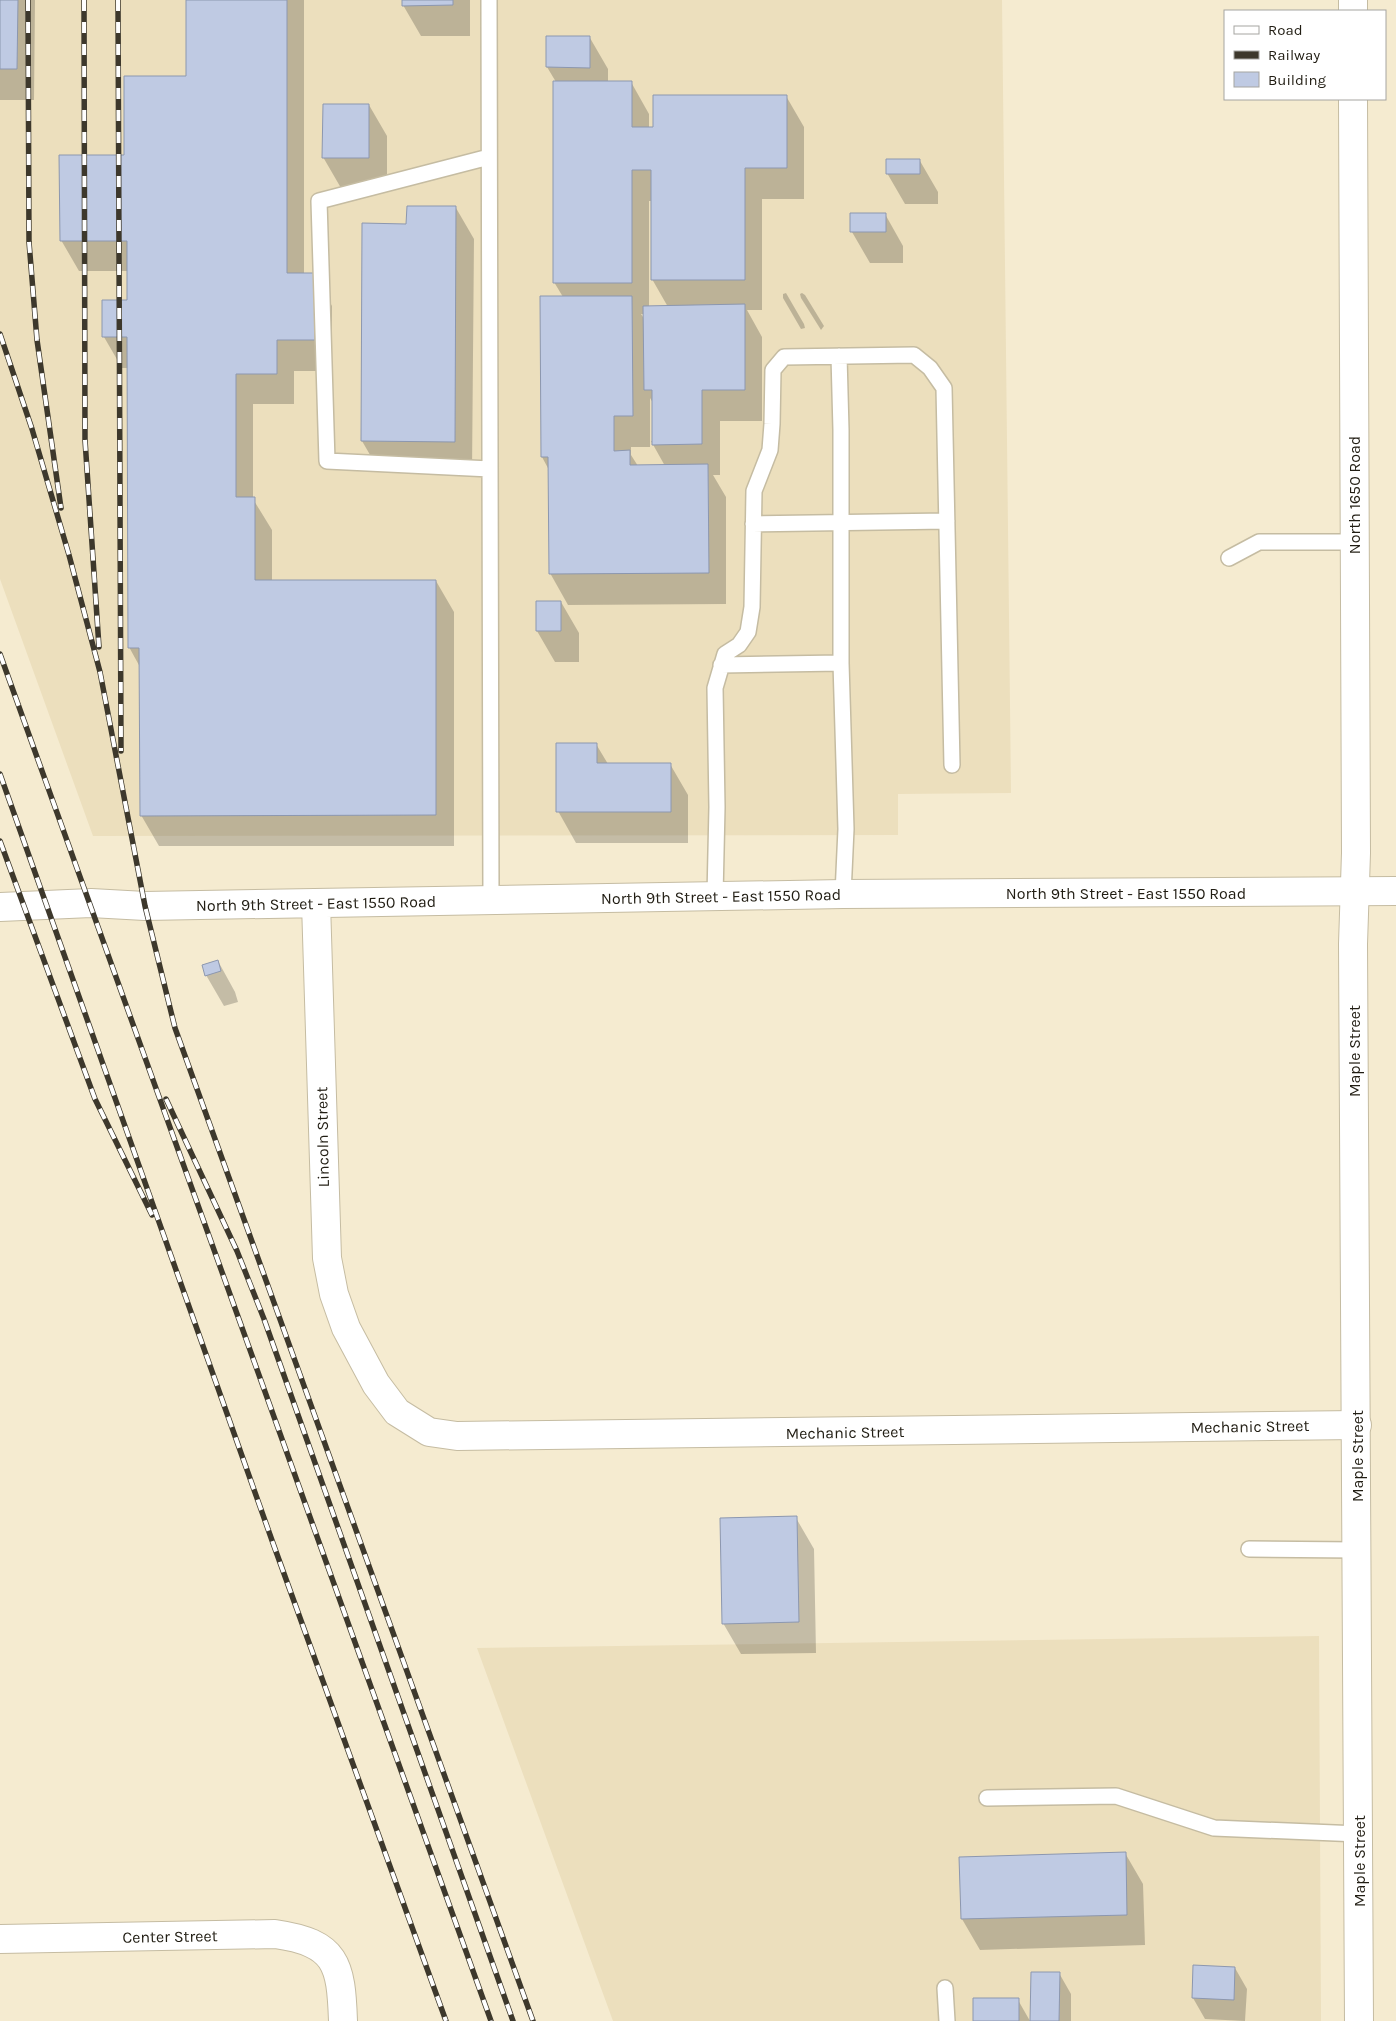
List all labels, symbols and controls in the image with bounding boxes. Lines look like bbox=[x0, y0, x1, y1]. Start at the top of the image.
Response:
legend bbox=[1224, 10, 1386, 100]
text: Road bbox=[1268, 21, 1303, 39]
text: Railway bbox=[1268, 46, 1320, 64]
text: Building bbox=[1268, 71, 1326, 89]
street label: North 1650 Road bbox=[1345, 436, 1364, 554]
street label: North 9th Street - East 1550 Road bbox=[1006, 884, 1246, 903]
street label: North 9th Street - East 1550 Road bbox=[601, 885, 841, 908]
street label: North 9th Street - East 1550 Road bbox=[196, 892, 436, 915]
street label: Maple Street bbox=[1345, 1005, 1364, 1097]
street label: Lincoln Street bbox=[312, 1086, 333, 1188]
street label: Maple Street bbox=[1348, 1410, 1367, 1502]
street label: Mechanic Street bbox=[1190, 1416, 1310, 1437]
street label: Mechanic Street bbox=[785, 1422, 905, 1443]
street label: Maple Street bbox=[1350, 1815, 1369, 1907]
street label: Center Street bbox=[122, 1926, 218, 1947]

